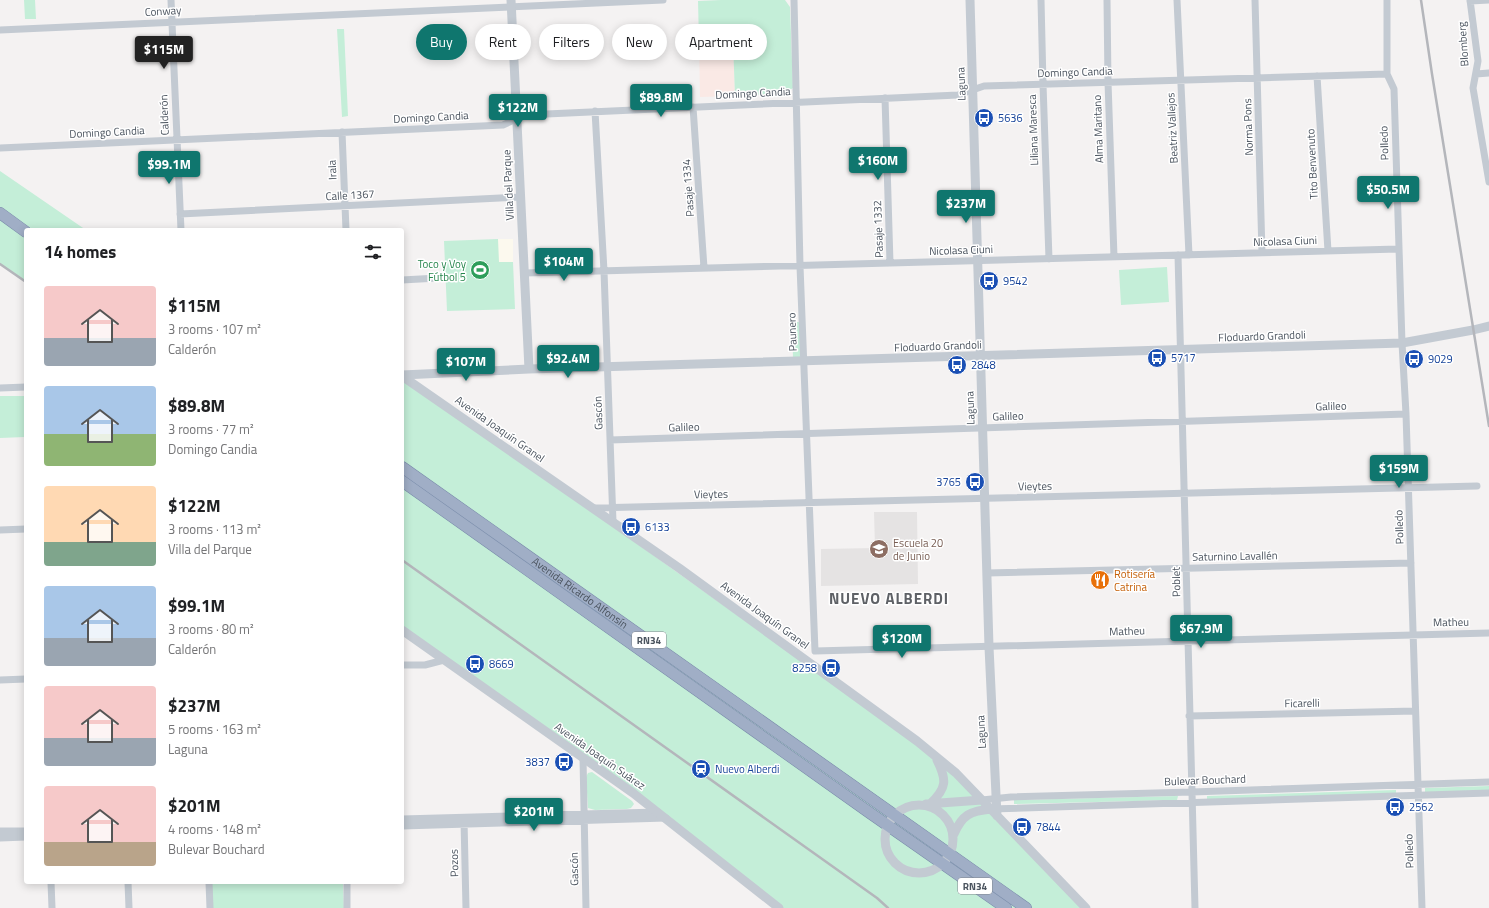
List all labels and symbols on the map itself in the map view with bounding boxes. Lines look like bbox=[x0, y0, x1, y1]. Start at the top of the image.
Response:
street label: Conway bbox=[144, 2, 182, 20]
street label: Blomberg bbox=[1453, 21, 1473, 67]
pin: $115M bbox=[136, 36, 192, 70]
street label: Domingo Candia bbox=[1037, 63, 1113, 81]
street label: Laguna bbox=[952, 66, 970, 101]
street label: Domingo Candia bbox=[715, 83, 792, 103]
pin: $89.8M bbox=[628, 84, 694, 118]
street label: Beatriz Vallejos bbox=[1162, 92, 1182, 164]
street label: Calderón bbox=[155, 94, 173, 136]
pin: $122M bbox=[490, 94, 546, 128]
street label: Liliana Maresca bbox=[1024, 94, 1042, 166]
street label: Alma Maritano bbox=[1089, 94, 1107, 163]
street label: Norma Pons bbox=[1239, 98, 1257, 156]
street label: Domingo Candia bbox=[393, 107, 470, 127]
bus stop icon: 5636 bbox=[973, 107, 995, 129]
place label: 5636 bbox=[998, 110, 1023, 126]
street label: Domingo Candia bbox=[69, 122, 146, 142]
street label: Polledo bbox=[1375, 125, 1393, 161]
street label: Tito Benvenuto bbox=[1302, 128, 1322, 200]
pin: $160M bbox=[850, 147, 906, 181]
street label: Villa del Parque bbox=[498, 149, 518, 221]
pin: $99.1M bbox=[136, 151, 202, 185]
street label: Irala bbox=[323, 159, 341, 180]
street label: Pasaje 1334 bbox=[678, 159, 698, 217]
pin: $50.5M bbox=[1355, 176, 1421, 210]
street label: Calle 1367 bbox=[325, 186, 375, 204]
pin: $237M bbox=[938, 190, 994, 224]
street label: Pasaje 1332 bbox=[869, 200, 887, 258]
street label: Nicolasa Ciuni bbox=[1253, 232, 1317, 250]
street label: Nicolasa Ciuni bbox=[929, 241, 993, 259]
pin: $104M bbox=[536, 248, 592, 282]
place label: Toco y Voy Fútbol 5 bbox=[418, 256, 467, 285]
sports icon: Toco y Voy Fútbol 5 bbox=[469, 259, 491, 281]
bus stop icon: 9542 bbox=[978, 270, 1000, 292]
place label: 9542 bbox=[1003, 273, 1028, 289]
street label: Paunero bbox=[783, 312, 801, 352]
street label: Floduardo Grandoli bbox=[1218, 326, 1306, 346]
street label: Floduardo Grandoli bbox=[894, 336, 982, 356]
pin: $92.4M bbox=[535, 345, 601, 379]
bus stop icon: 5717 bbox=[1146, 347, 1168, 369]
pin: $107M bbox=[438, 348, 494, 382]
bus stop icon: 9029 bbox=[1403, 348, 1425, 370]
place label: 5717 bbox=[1171, 350, 1196, 366]
place label: 9029 bbox=[1428, 351, 1453, 367]
bus stop icon: 2848 bbox=[946, 354, 968, 376]
place label: 2848 bbox=[971, 357, 996, 373]
street label: Laguna bbox=[961, 390, 979, 425]
street label: Avenida Joaquín Granel bbox=[452, 392, 548, 466]
street label: Gascón bbox=[589, 396, 607, 430]
street label: Galileo bbox=[1315, 397, 1347, 415]
street label: Galileo bbox=[992, 407, 1024, 425]
street label: Galileo bbox=[668, 418, 700, 436]
pin: $159M bbox=[1371, 455, 1427, 489]
bus stop icon: 3765 bbox=[964, 471, 986, 493]
place label: 3765 bbox=[936, 474, 961, 490]
street label: Vieytes bbox=[1018, 478, 1052, 494]
street label: Vieytes bbox=[694, 486, 728, 502]
street label: Polledo bbox=[1390, 509, 1408, 545]
bus stop icon: 6133 bbox=[620, 516, 642, 538]
place label: 6133 bbox=[645, 519, 670, 535]
place label: Escuela 20 de Junio bbox=[893, 535, 943, 564]
school or university icon: Escuela 20 de Junio bbox=[868, 538, 890, 560]
street label: Saturnino Lavallén bbox=[1192, 547, 1278, 565]
street label: Avenida Ricardo Alfonsín bbox=[529, 553, 631, 632]
place label: Rotisería Catrina bbox=[1114, 566, 1156, 595]
street label: Poblet bbox=[1168, 567, 1184, 597]
restaurant icon: Rotisería Catrina bbox=[1089, 569, 1111, 591]
street label: Avenida Joaquín Granel bbox=[717, 577, 813, 653]
district label: NUEVO ALBERDI bbox=[829, 587, 949, 610]
street label: Matheu bbox=[1433, 614, 1469, 630]
pin: $67.9M bbox=[1168, 615, 1234, 649]
street label: Matheu bbox=[1109, 622, 1145, 640]
pin: $120M bbox=[874, 625, 930, 659]
road number: RN34 bbox=[632, 632, 666, 648]
bus stop icon: 8669 bbox=[464, 653, 486, 675]
place label: 8669 bbox=[489, 656, 514, 672]
bus stop icon: 8258 bbox=[820, 657, 842, 679]
place label: 8258 bbox=[792, 660, 817, 676]
street label: Ficarelli bbox=[1284, 695, 1320, 711]
street label: Laguna bbox=[972, 714, 990, 749]
street label: Avenida Joaquín Suárez bbox=[551, 719, 649, 793]
bus stop icon: 3837 bbox=[553, 751, 575, 773]
place label: 3837 bbox=[525, 754, 550, 770]
station icon: Nuevo Alberdi bbox=[690, 758, 712, 780]
place label: Nuevo Alberdi bbox=[715, 761, 780, 777]
street label: Bulevar Bouchard bbox=[1164, 771, 1246, 789]
bus stop icon: 2562 bbox=[1384, 796, 1406, 818]
pin: $201M bbox=[506, 798, 562, 832]
place label: 2562 bbox=[1409, 799, 1434, 815]
bus stop icon: 7844 bbox=[1011, 816, 1033, 838]
place label: 7844 bbox=[1036, 819, 1061, 835]
street label: Polledo bbox=[1400, 833, 1418, 869]
street label: Pozos bbox=[446, 849, 462, 877]
street label: Gascón bbox=[566, 852, 582, 886]
road number: RN34 bbox=[958, 878, 992, 894]

